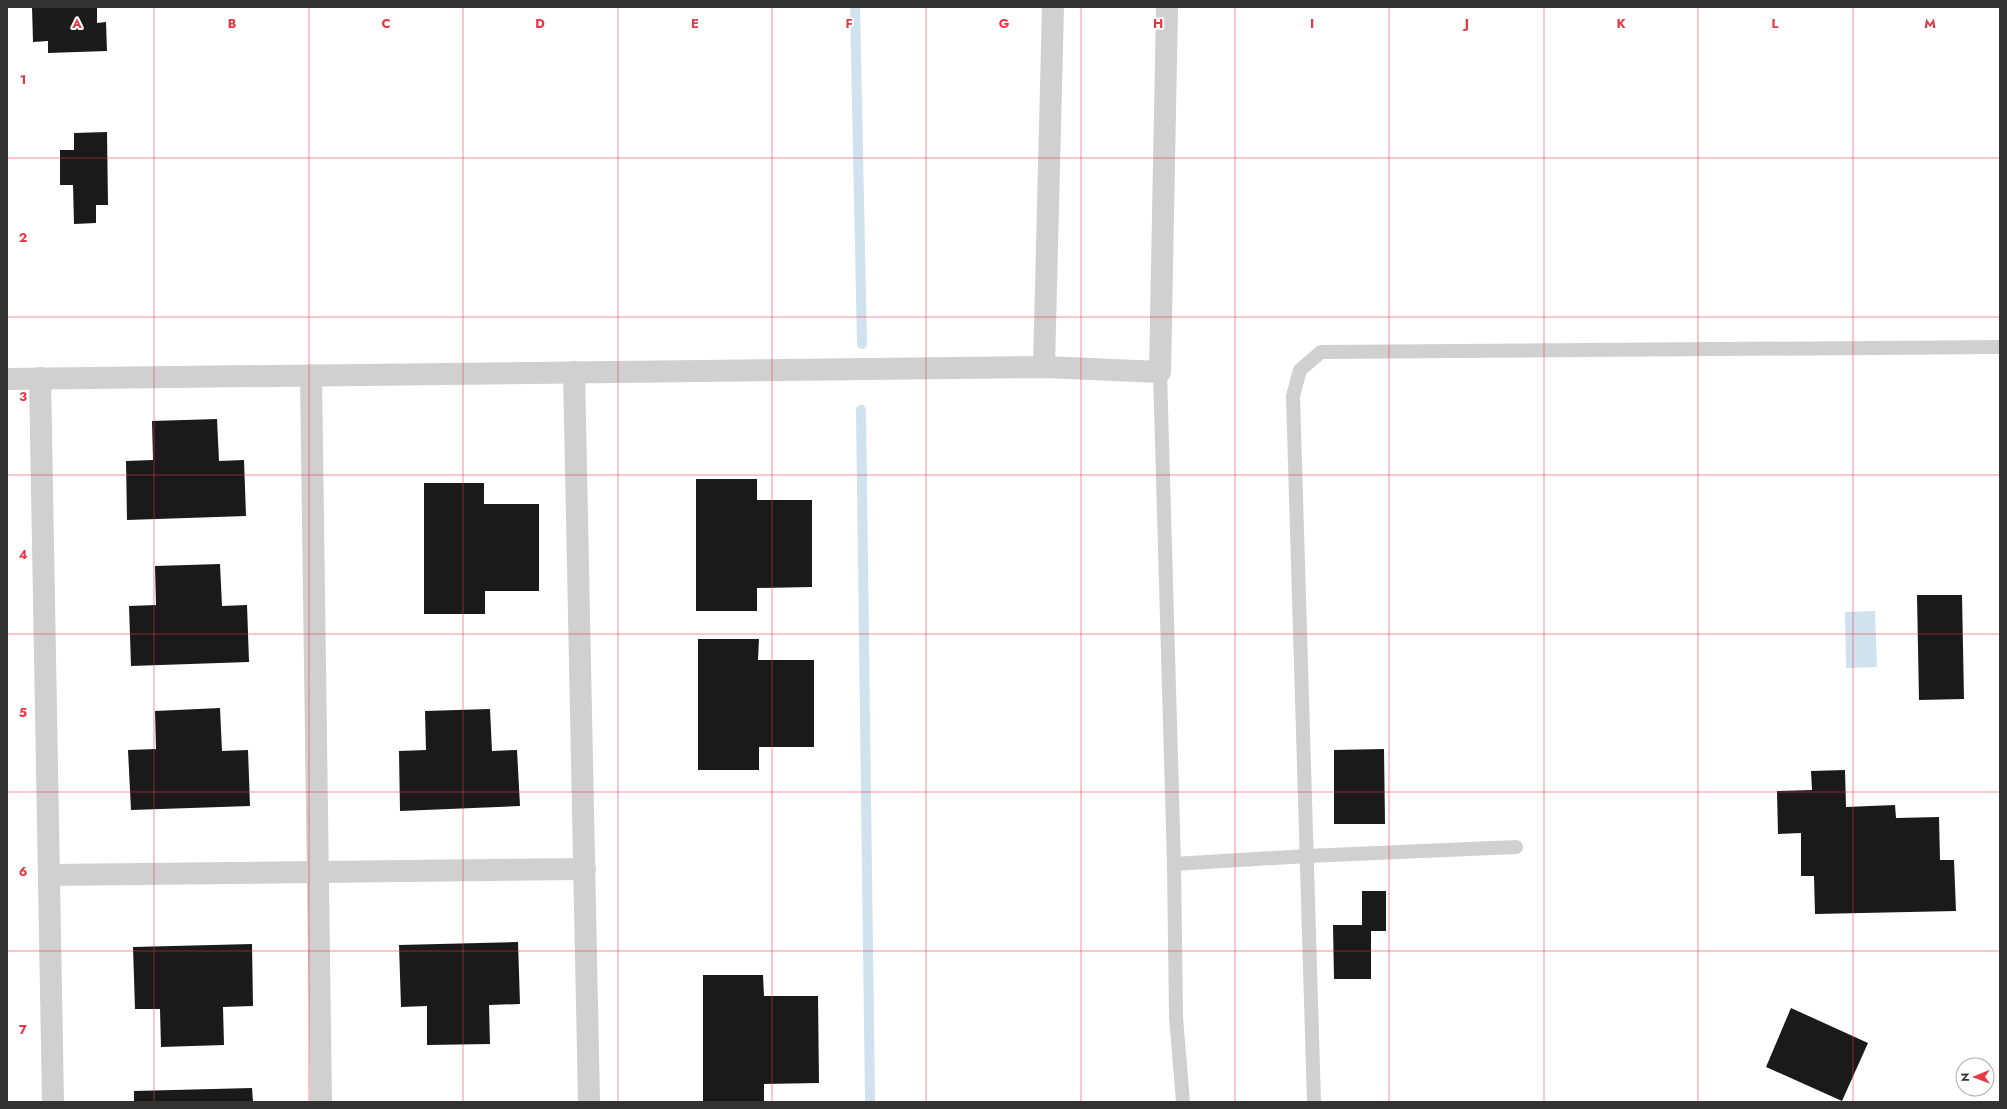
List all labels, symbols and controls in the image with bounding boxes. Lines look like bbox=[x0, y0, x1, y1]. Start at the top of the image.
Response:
text: A bbox=[71, 14, 82, 33]
text: B bbox=[228, 14, 237, 33]
text: C bbox=[381, 14, 391, 33]
text: D bbox=[535, 14, 545, 33]
text: E bbox=[691, 14, 699, 33]
text: F bbox=[845, 14, 853, 33]
text: G bbox=[999, 14, 1010, 33]
text: H bbox=[1153, 14, 1163, 33]
text: I bbox=[1310, 14, 1314, 33]
text: J bbox=[1462, 14, 1469, 33]
text: K bbox=[1616, 14, 1626, 33]
text: L bbox=[1772, 14, 1779, 33]
text: M bbox=[1924, 14, 1936, 33]
text: 1 bbox=[20, 70, 26, 89]
text: 2 bbox=[19, 228, 27, 247]
text: 3 bbox=[19, 387, 27, 406]
text: 4 bbox=[18, 545, 28, 564]
text: 5 bbox=[19, 703, 27, 722]
text: 6 bbox=[19, 862, 28, 881]
text: 7 bbox=[19, 1020, 27, 1039]
north arrow bbox=[1955, 1057, 1995, 1097]
text: N bbox=[1957, 1073, 1973, 1082]

